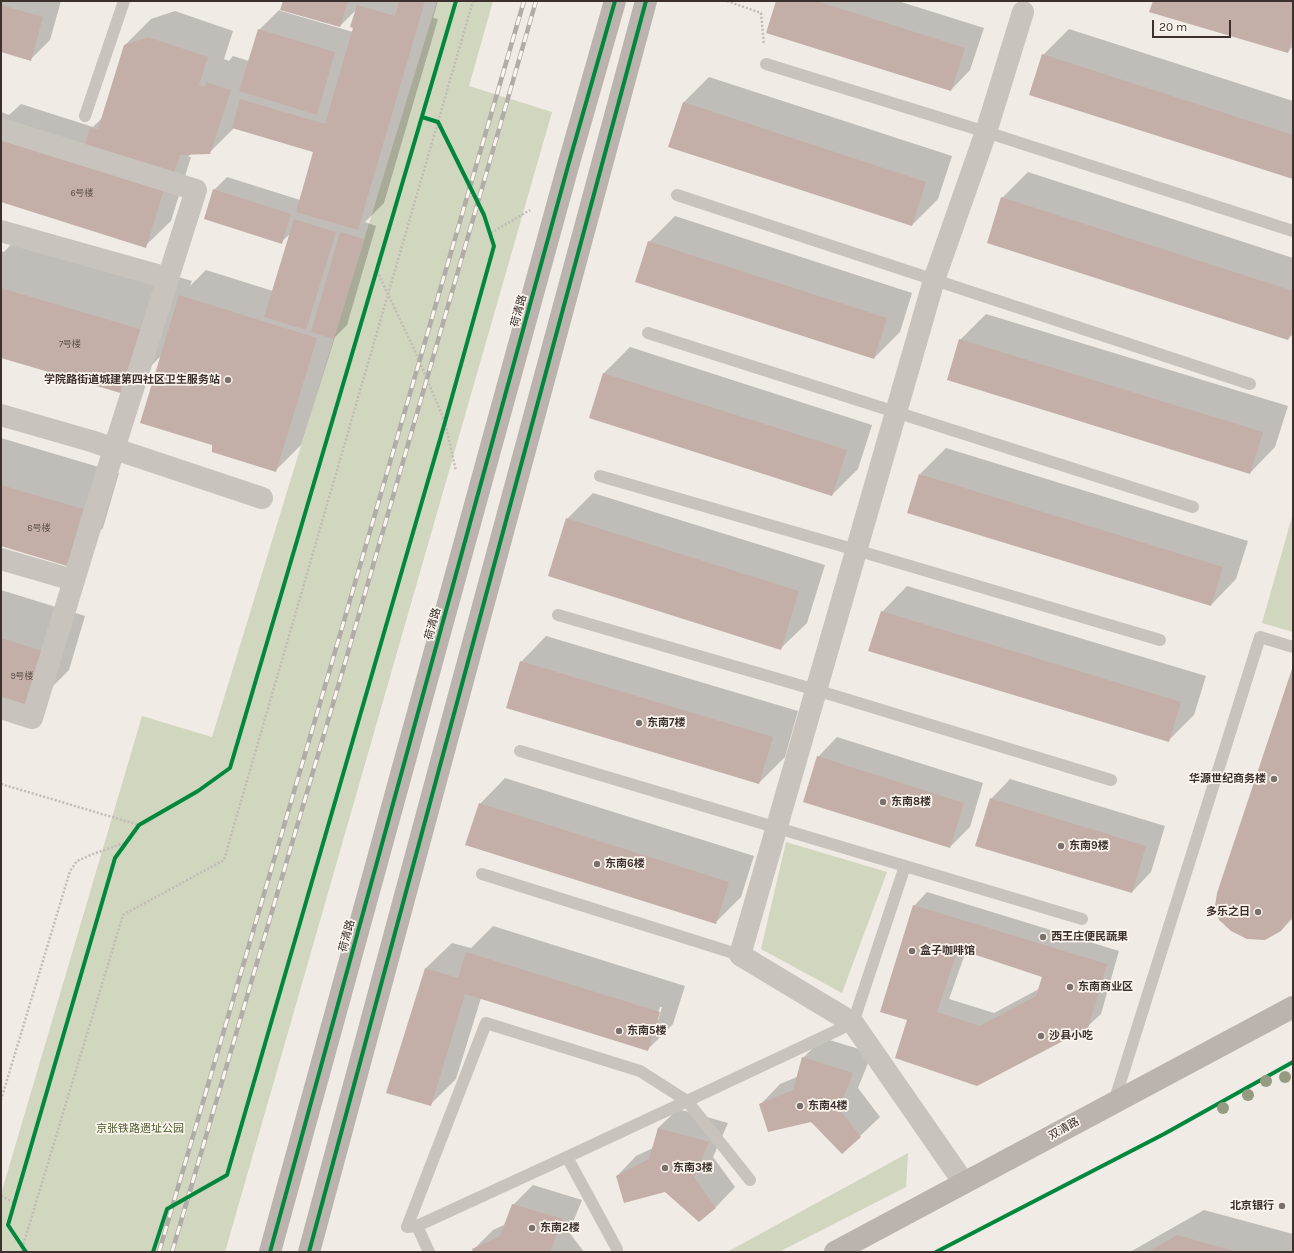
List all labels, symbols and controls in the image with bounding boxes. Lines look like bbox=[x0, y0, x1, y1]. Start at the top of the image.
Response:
scale bar bbox=[1154, 12, 1233, 38]
text: 20 m bbox=[1159, 20, 1187, 34]
house number: 6号楼 bbox=[70, 188, 94, 198]
street label: 荷清路 bbox=[508, 293, 530, 329]
house number: 7号楼 bbox=[59, 339, 81, 349]
place label: 学院路街道城建第四社区卫生服务站 bbox=[44, 373, 220, 387]
marker: 学院路街道城建第四社区卫生服务站 bbox=[223, 375, 233, 385]
house number: 8号楼 bbox=[27, 523, 51, 533]
street label: 荷清路 bbox=[422, 606, 444, 642]
house number: 9号楼 bbox=[10, 671, 34, 681]
place label: 东南7楼 bbox=[647, 716, 685, 730]
marker: 东南7楼 bbox=[634, 718, 644, 728]
place label: 华源世纪商务楼 bbox=[1189, 772, 1266, 786]
marker: 华源世纪商务楼 bbox=[1269, 774, 1279, 784]
place label: 东南8楼 bbox=[891, 795, 931, 809]
marker: 东南8楼 bbox=[878, 797, 888, 807]
place label: 东南9楼 bbox=[1069, 839, 1109, 853]
marker: 东南9楼 bbox=[1056, 841, 1066, 851]
place label: 东南6楼 bbox=[605, 857, 645, 871]
marker: 东南6楼 bbox=[592, 859, 602, 869]
place label: 多乐之日 bbox=[1206, 905, 1250, 919]
marker: 多乐之日 bbox=[1253, 907, 1263, 917]
street label: 荷清路 bbox=[336, 918, 358, 954]
place label: 西王庄便民蔬果 bbox=[1051, 930, 1128, 944]
marker: 西王庄便民蔬果 bbox=[1038, 932, 1048, 942]
place label: 盒子咖啡馆 bbox=[920, 944, 975, 958]
marker: 盒子咖啡馆 bbox=[907, 946, 917, 956]
place label: 东南商业区 bbox=[1078, 980, 1133, 994]
marker: 东南商业区 bbox=[1065, 982, 1075, 992]
place label: 东南5楼 bbox=[627, 1024, 666, 1038]
marker: 东南5楼 bbox=[614, 1026, 624, 1036]
place label: 沙县小吃 bbox=[1049, 1029, 1093, 1043]
marker: 沙县小吃 bbox=[1036, 1031, 1046, 1041]
place label: 东南4楼 bbox=[808, 1099, 848, 1113]
marker: 东南4楼 bbox=[795, 1101, 805, 1111]
street label: 双清路 bbox=[1046, 1115, 1082, 1143]
park label: 京张铁路遗址公园 bbox=[96, 1122, 184, 1136]
place label: 东南3楼 bbox=[673, 1161, 713, 1175]
marker: 东南3楼 bbox=[660, 1163, 670, 1173]
place label: 北京银行 bbox=[1230, 1199, 1274, 1213]
marker: 北京银行 bbox=[1277, 1201, 1287, 1211]
place label: 东南2楼 bbox=[540, 1221, 580, 1235]
marker: 东南2楼 bbox=[527, 1223, 537, 1233]

